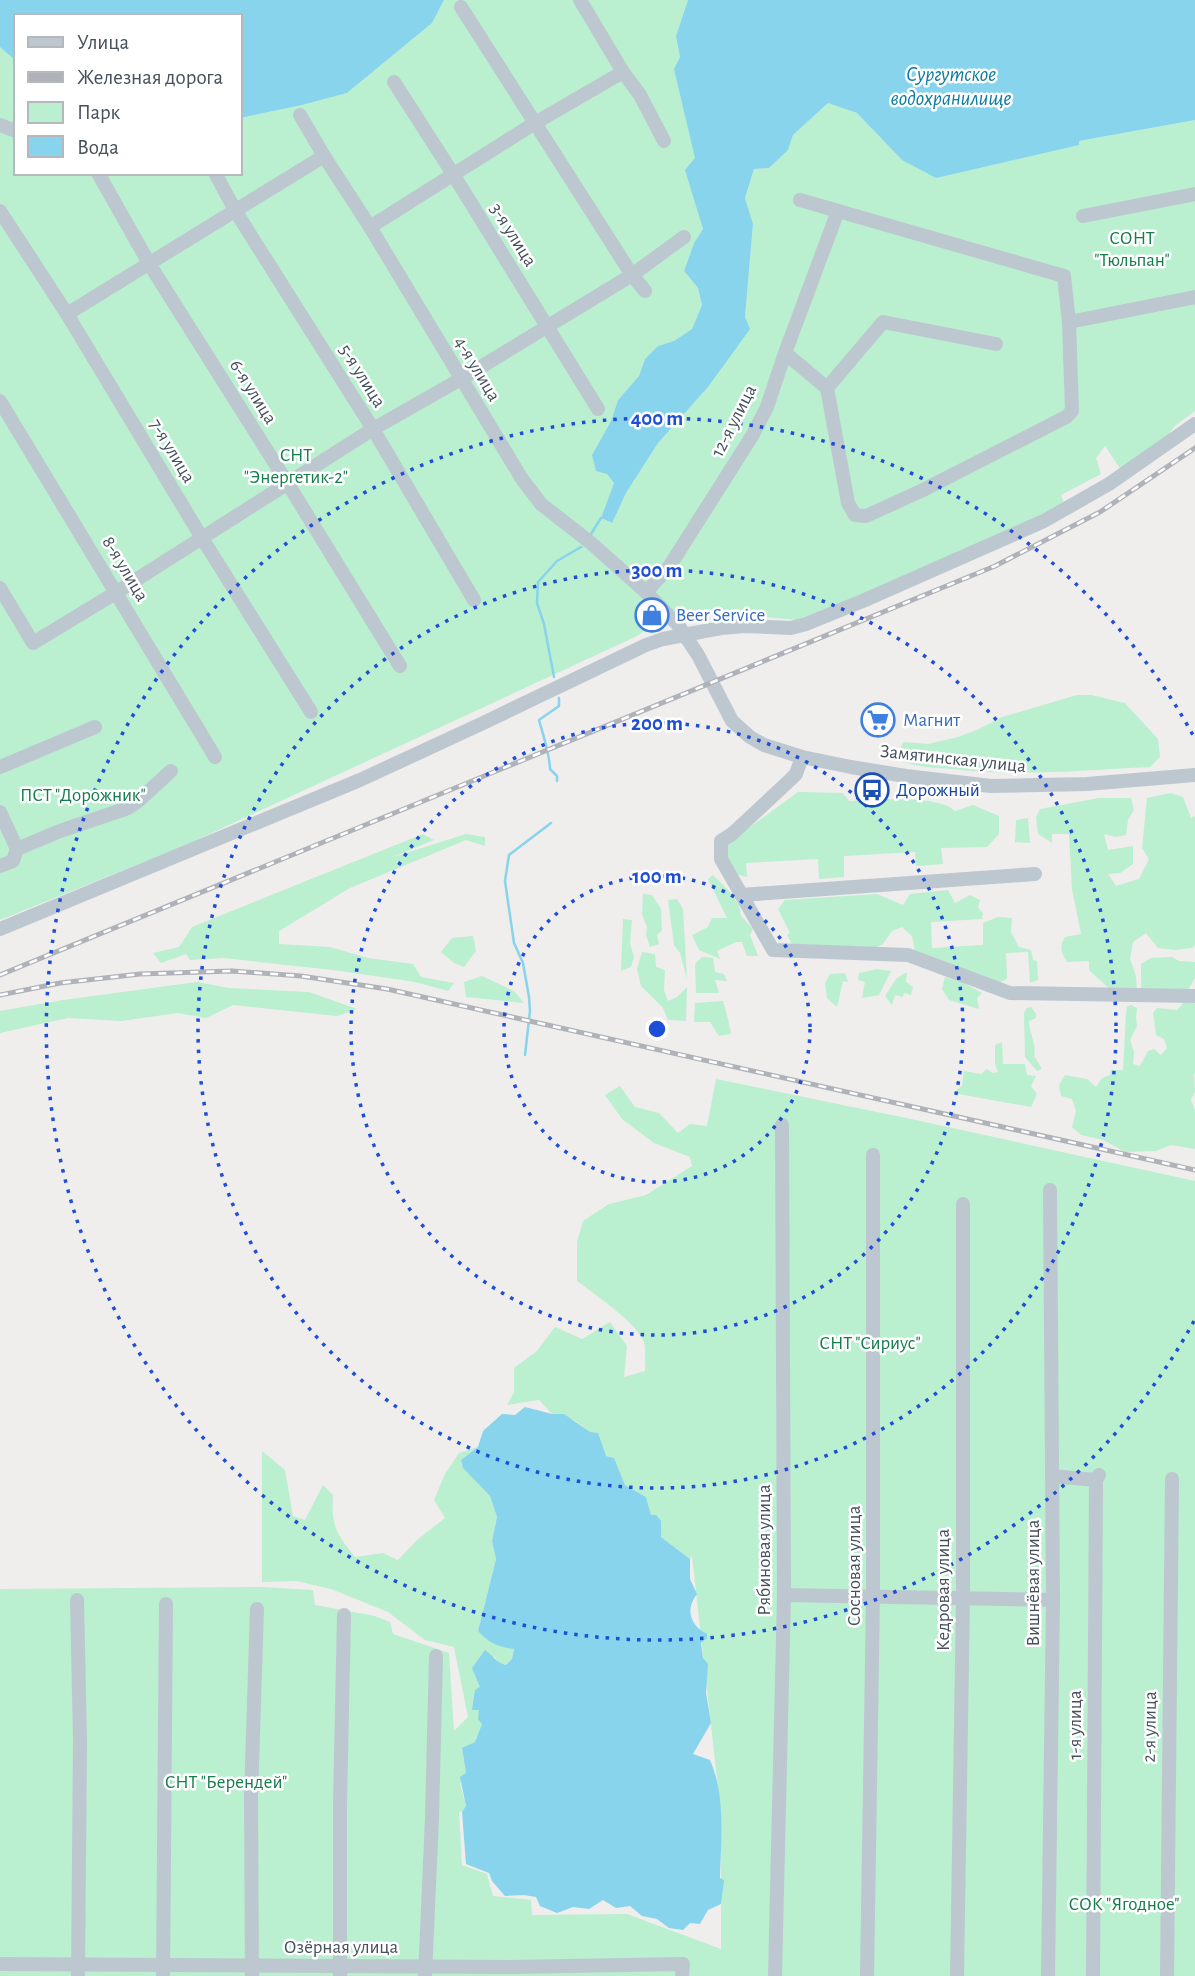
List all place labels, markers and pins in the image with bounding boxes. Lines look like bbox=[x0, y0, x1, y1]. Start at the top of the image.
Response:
shop icon: Beer Service bbox=[633, 596, 671, 634]
place label: Beer Service bbox=[676, 606, 765, 625]
supermarket icon: Магнит bbox=[859, 701, 897, 739]
place label: Магнит bbox=[903, 711, 960, 730]
bus stop icon: Дорожный bbox=[853, 771, 891, 809]
place label: Дорожный bbox=[896, 781, 980, 800]
centre of rings bbox=[645, 1017, 669, 1041]

